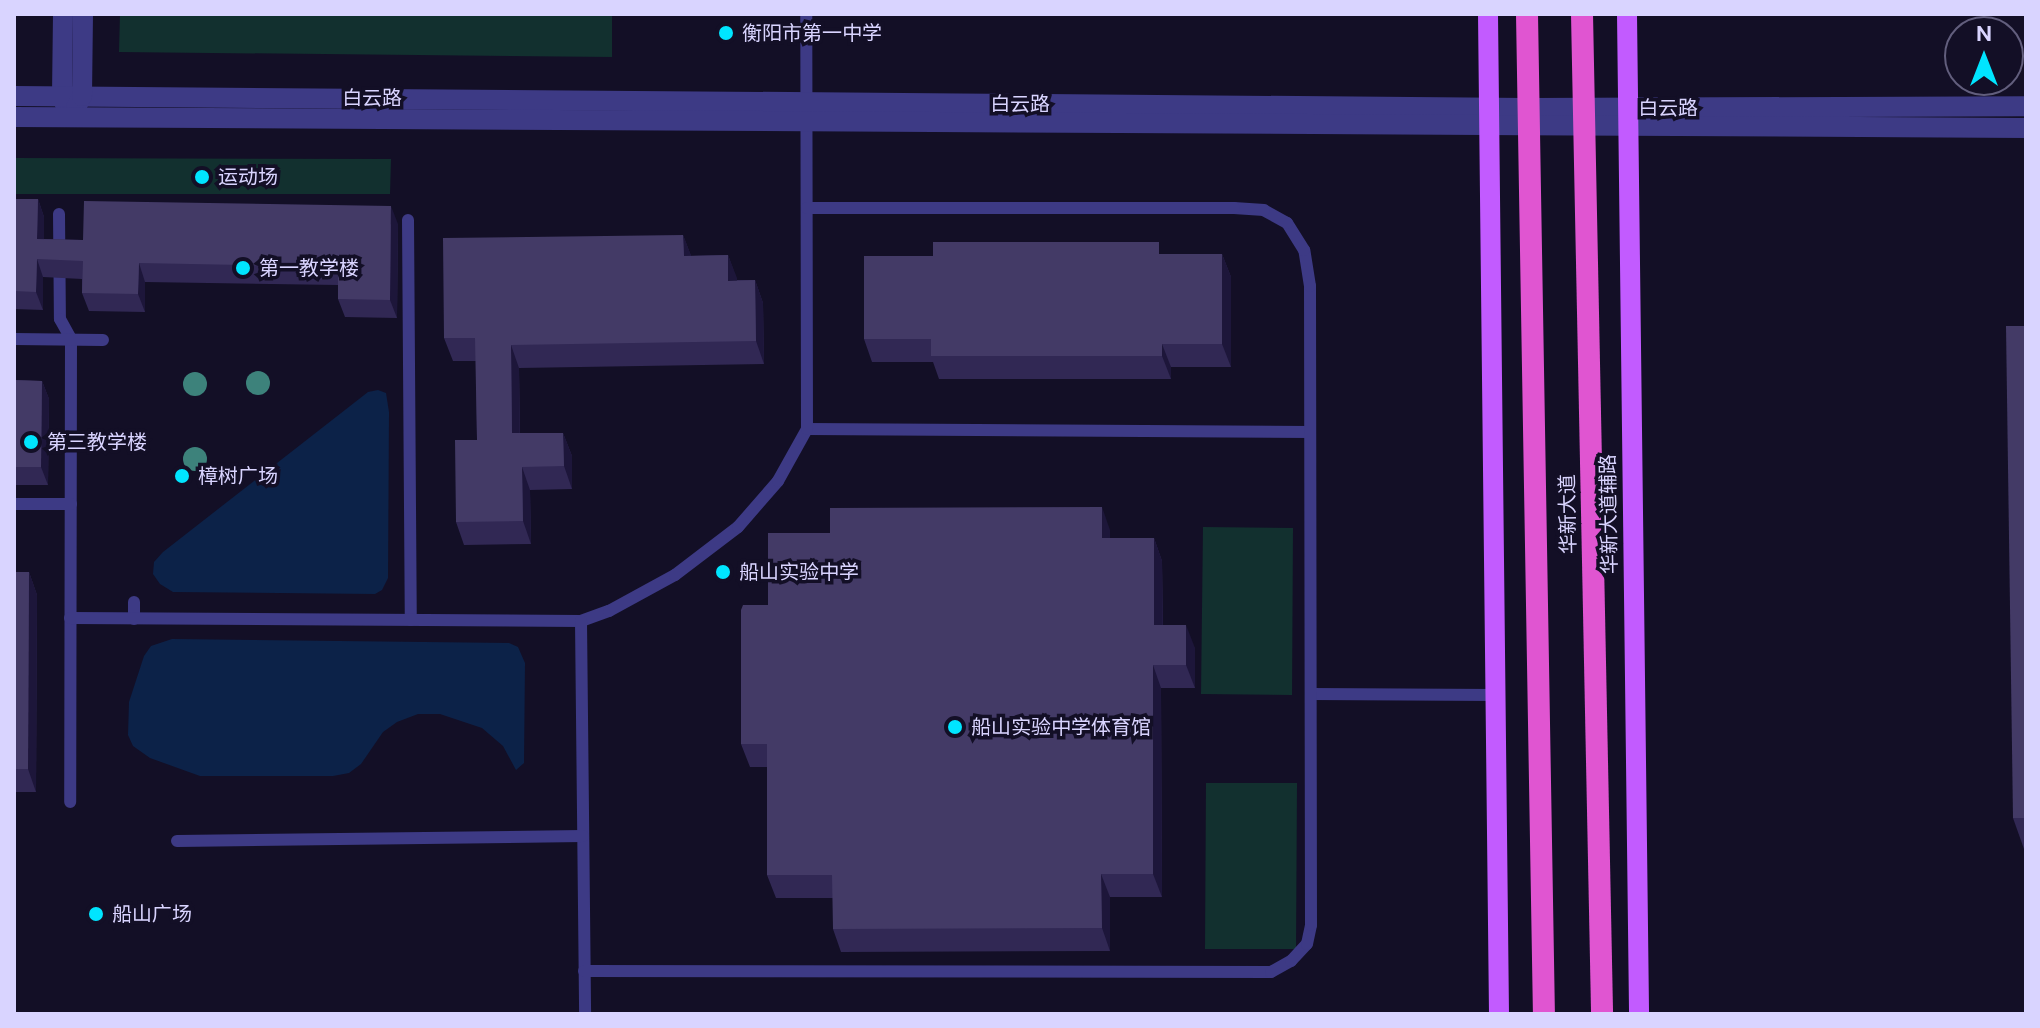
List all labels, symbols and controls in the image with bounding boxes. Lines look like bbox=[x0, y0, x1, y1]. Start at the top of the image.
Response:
north arrow bbox=[1944, 16, 2024, 96]
text: N bbox=[1976, 19, 1992, 48]
place label: 衡阳市第一中学 bbox=[742, 21, 882, 45]
marker: 衡阳市第一中学 bbox=[717, 24, 735, 42]
street label: 白云路 bbox=[342, 86, 402, 110]
street label: 白云路 bbox=[990, 92, 1050, 116]
street label: 白云路 bbox=[1638, 96, 1698, 120]
place label: 运动场 bbox=[218, 165, 278, 189]
marker: 运动场 bbox=[193, 168, 211, 186]
place label: 第一教学楼 bbox=[259, 256, 359, 280]
marker: 第一教学楼 bbox=[234, 259, 252, 277]
place label: 第三教学楼 bbox=[47, 430, 147, 454]
marker: 第三教学楼 bbox=[22, 433, 40, 451]
street label: 华新大道辅路 bbox=[1596, 454, 1622, 574]
place label: 樟树广场 bbox=[198, 464, 278, 488]
marker: 樟树广场 bbox=[173, 467, 191, 485]
street label: 华新大道 bbox=[1555, 474, 1581, 554]
place label: 船山实验中学 bbox=[739, 560, 859, 584]
marker: 船山实验中学 bbox=[714, 563, 732, 581]
place label: 船山实验中学体育馆 bbox=[971, 715, 1151, 739]
marker: 船山实验中学体育馆 bbox=[946, 718, 964, 736]
place label: 船山广场 bbox=[112, 902, 192, 926]
marker: 船山广场 bbox=[87, 905, 105, 923]

